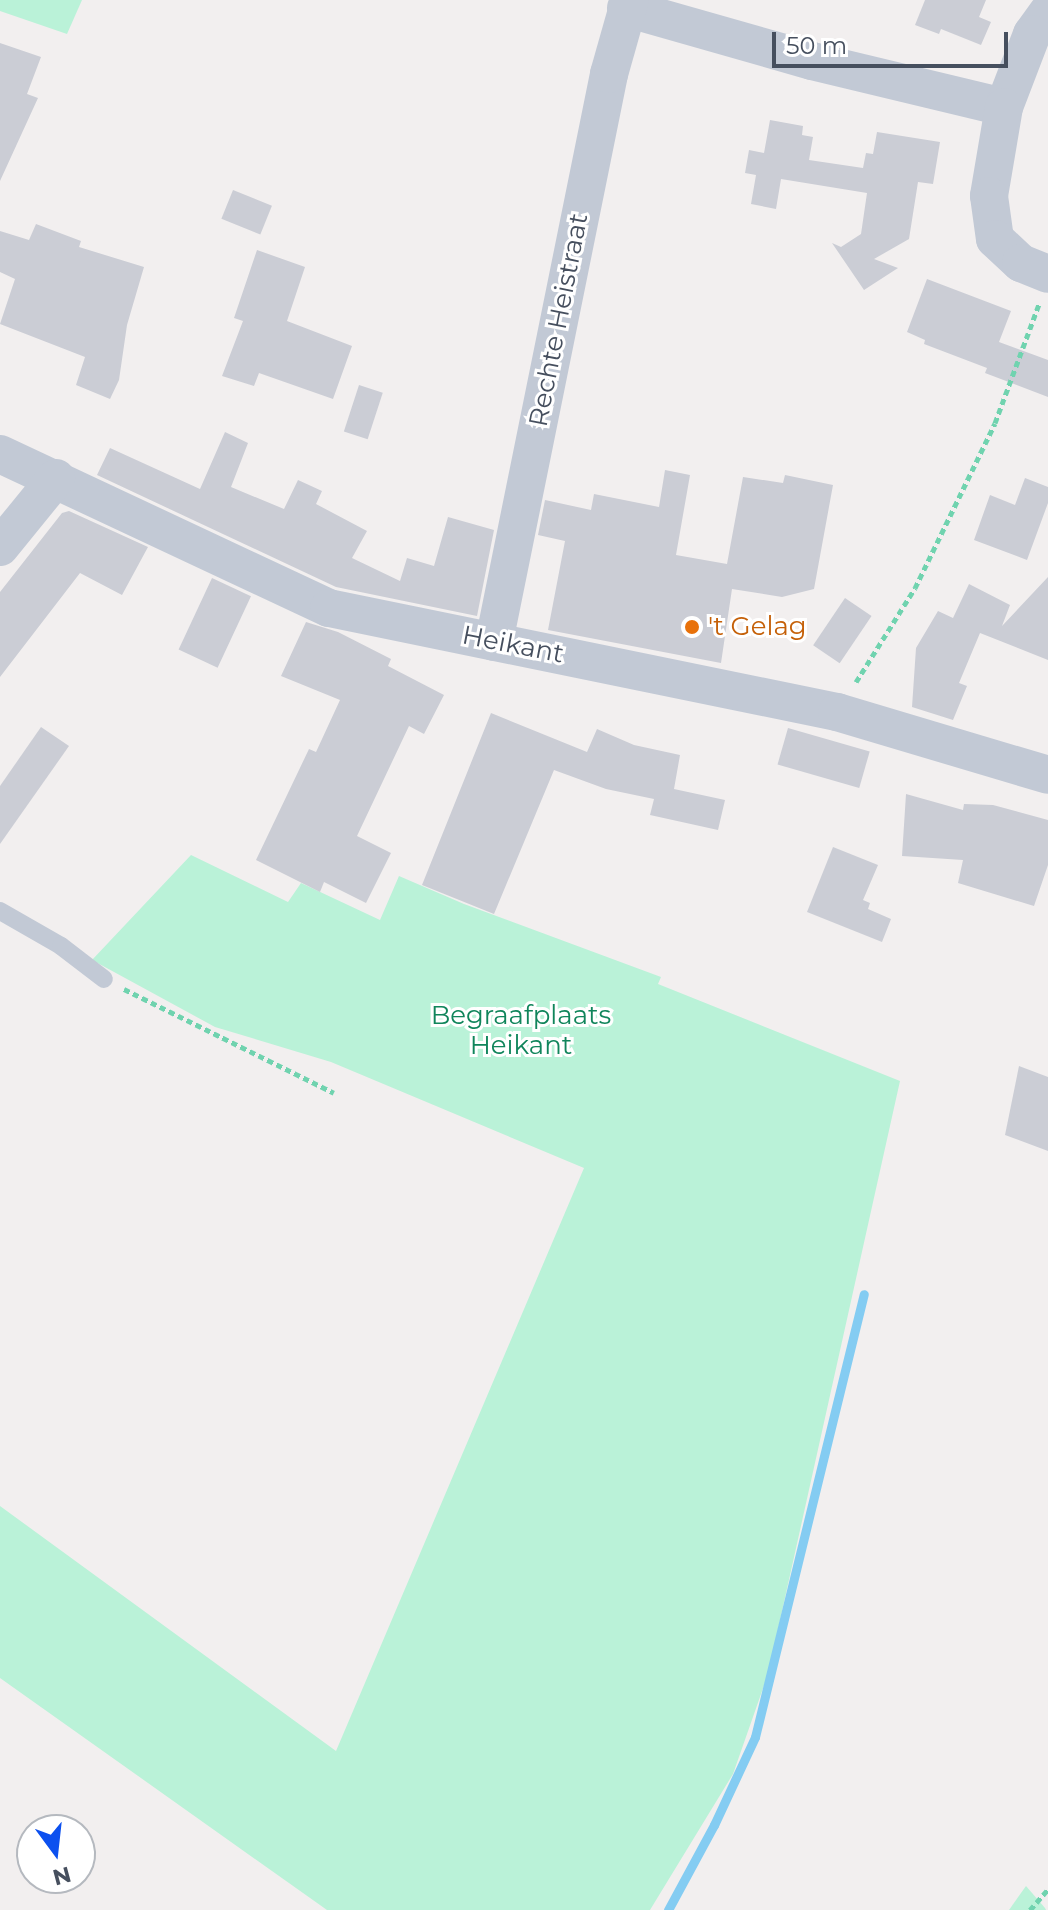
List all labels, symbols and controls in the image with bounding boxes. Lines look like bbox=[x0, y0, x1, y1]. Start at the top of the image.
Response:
scale bar bbox=[776, 16, 1012, 66]
text: 50 m bbox=[786, 31, 847, 60]
street label: Rechte Heistraat bbox=[523, 211, 595, 429]
place label: 't Gelag bbox=[708, 611, 807, 643]
marker: 't Gelag bbox=[683, 618, 701, 636]
street label: Heikant bbox=[460, 620, 566, 670]
park label: Begraafplaats Heikant bbox=[431, 1000, 611, 1062]
north arrow bbox=[16, 1814, 96, 1894]
text: N bbox=[50, 1860, 74, 1891]

